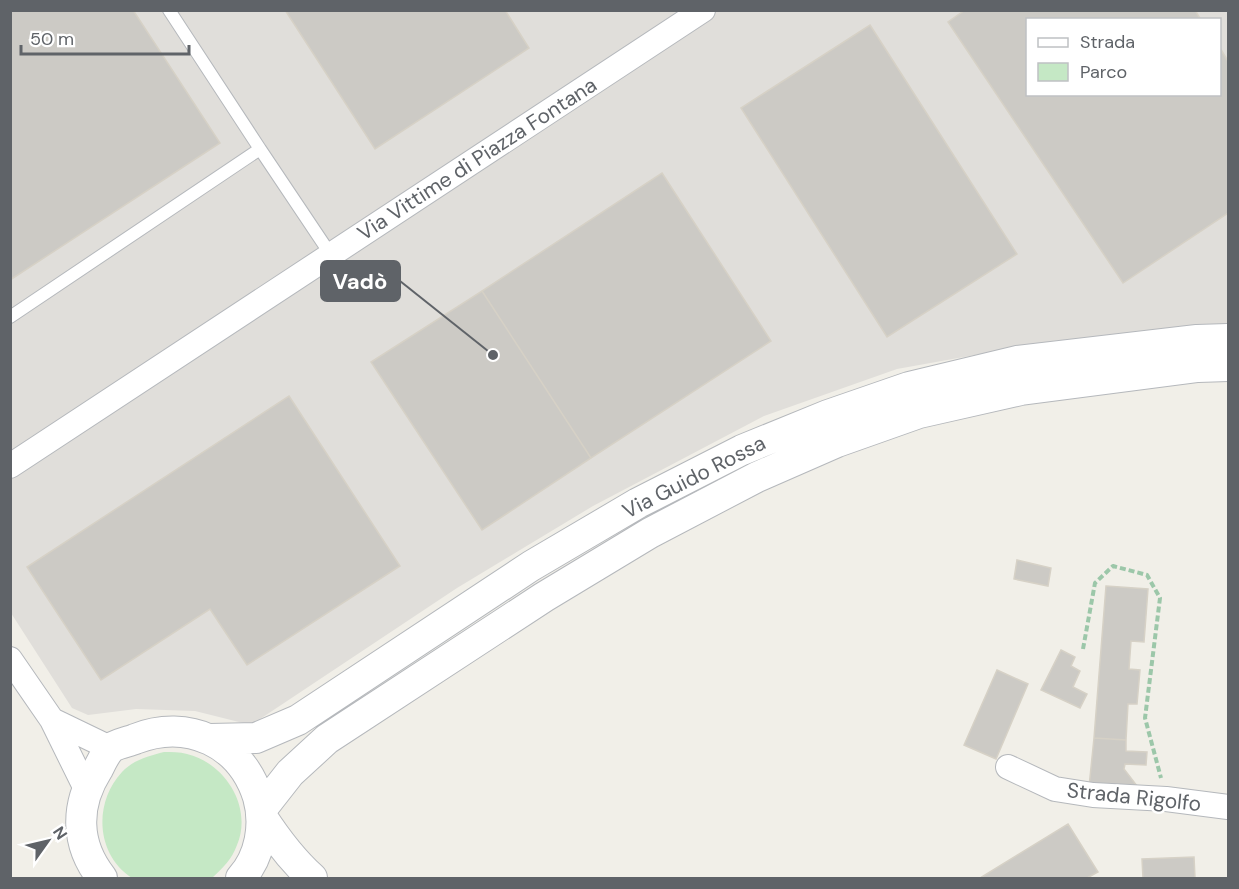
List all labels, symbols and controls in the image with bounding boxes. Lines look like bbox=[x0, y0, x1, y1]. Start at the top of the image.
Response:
scale bar bbox=[21, 18, 189, 56]
legend bbox=[1026, 18, 1221, 96]
text: 50 m bbox=[30, 27, 74, 51]
text: Strada bbox=[1080, 30, 1135, 54]
text: Parco bbox=[1080, 60, 1127, 84]
street label: Via Vittime di Piazza Fontana bbox=[352, 71, 602, 247]
callout: Vadò bbox=[321, 261, 400, 301]
text: Vadò bbox=[333, 267, 387, 296]
street label: Via Guido Rossa bbox=[618, 429, 770, 525]
street label: Strada Rigolfo bbox=[1065, 776, 1203, 818]
north arrow bbox=[18, 811, 78, 871]
text: N bbox=[48, 822, 72, 844]

